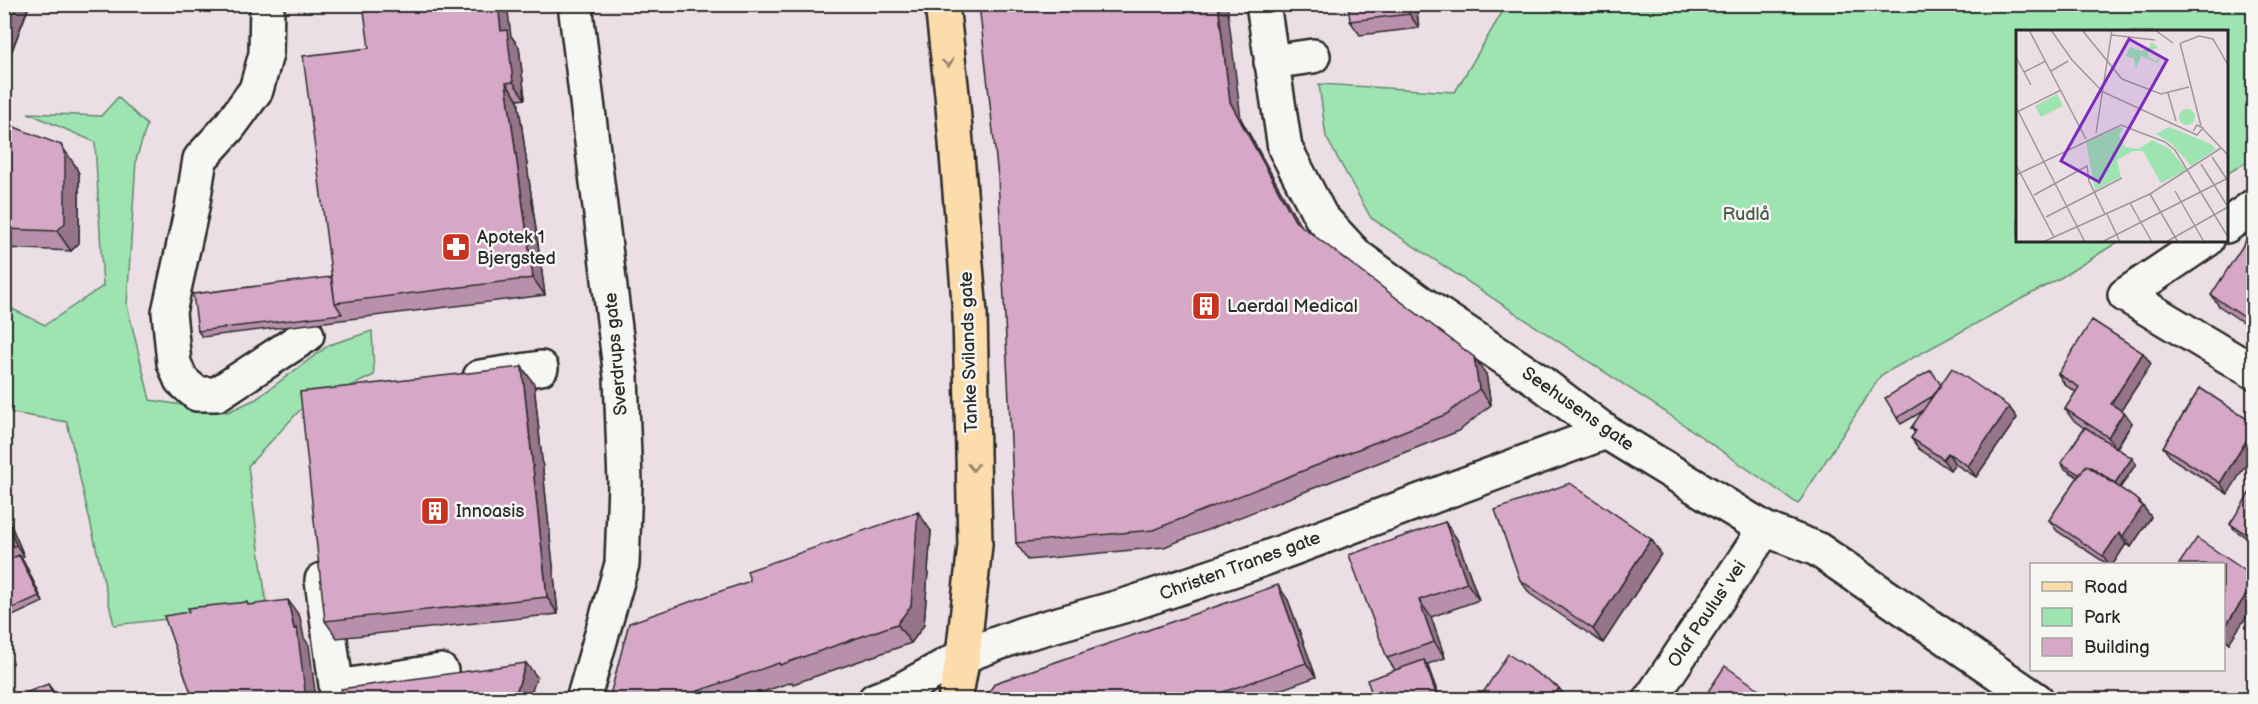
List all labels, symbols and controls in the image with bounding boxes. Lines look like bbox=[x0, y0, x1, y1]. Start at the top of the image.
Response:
inset map bbox=[2016, 30, 2228, 242]
one-way arrow bbox=[941, 58, 954, 67]
park label: Rudlå bbox=[1722, 204, 1770, 225]
place label: Apotek 1 Bjergsted bbox=[477, 227, 556, 269]
pharmacy icon: Apotek 1 Bjergsted bbox=[440, 231, 472, 263]
street label: Tanke Svilands gate bbox=[956, 271, 982, 433]
building icon: Laerdal Medical bbox=[1190, 290, 1222, 322]
street label: Sverdrups gate bbox=[600, 291, 632, 416]
place label: Laerdal Medical bbox=[1227, 296, 1358, 317]
street label: Seehusens gate bbox=[1518, 363, 1638, 456]
one-way arrow bbox=[967, 462, 979, 471]
building icon: Innoasis bbox=[419, 495, 451, 527]
place label: Innoasis bbox=[456, 501, 524, 522]
street label: Christen Tranes gate bbox=[1157, 527, 1324, 605]
street label: Olaf Paulus' vei bbox=[1664, 557, 1750, 671]
legend bbox=[2030, 563, 2225, 671]
text: Road bbox=[2084, 577, 2128, 598]
text: Park bbox=[2084, 607, 2120, 628]
text: Building bbox=[2084, 637, 2150, 658]

